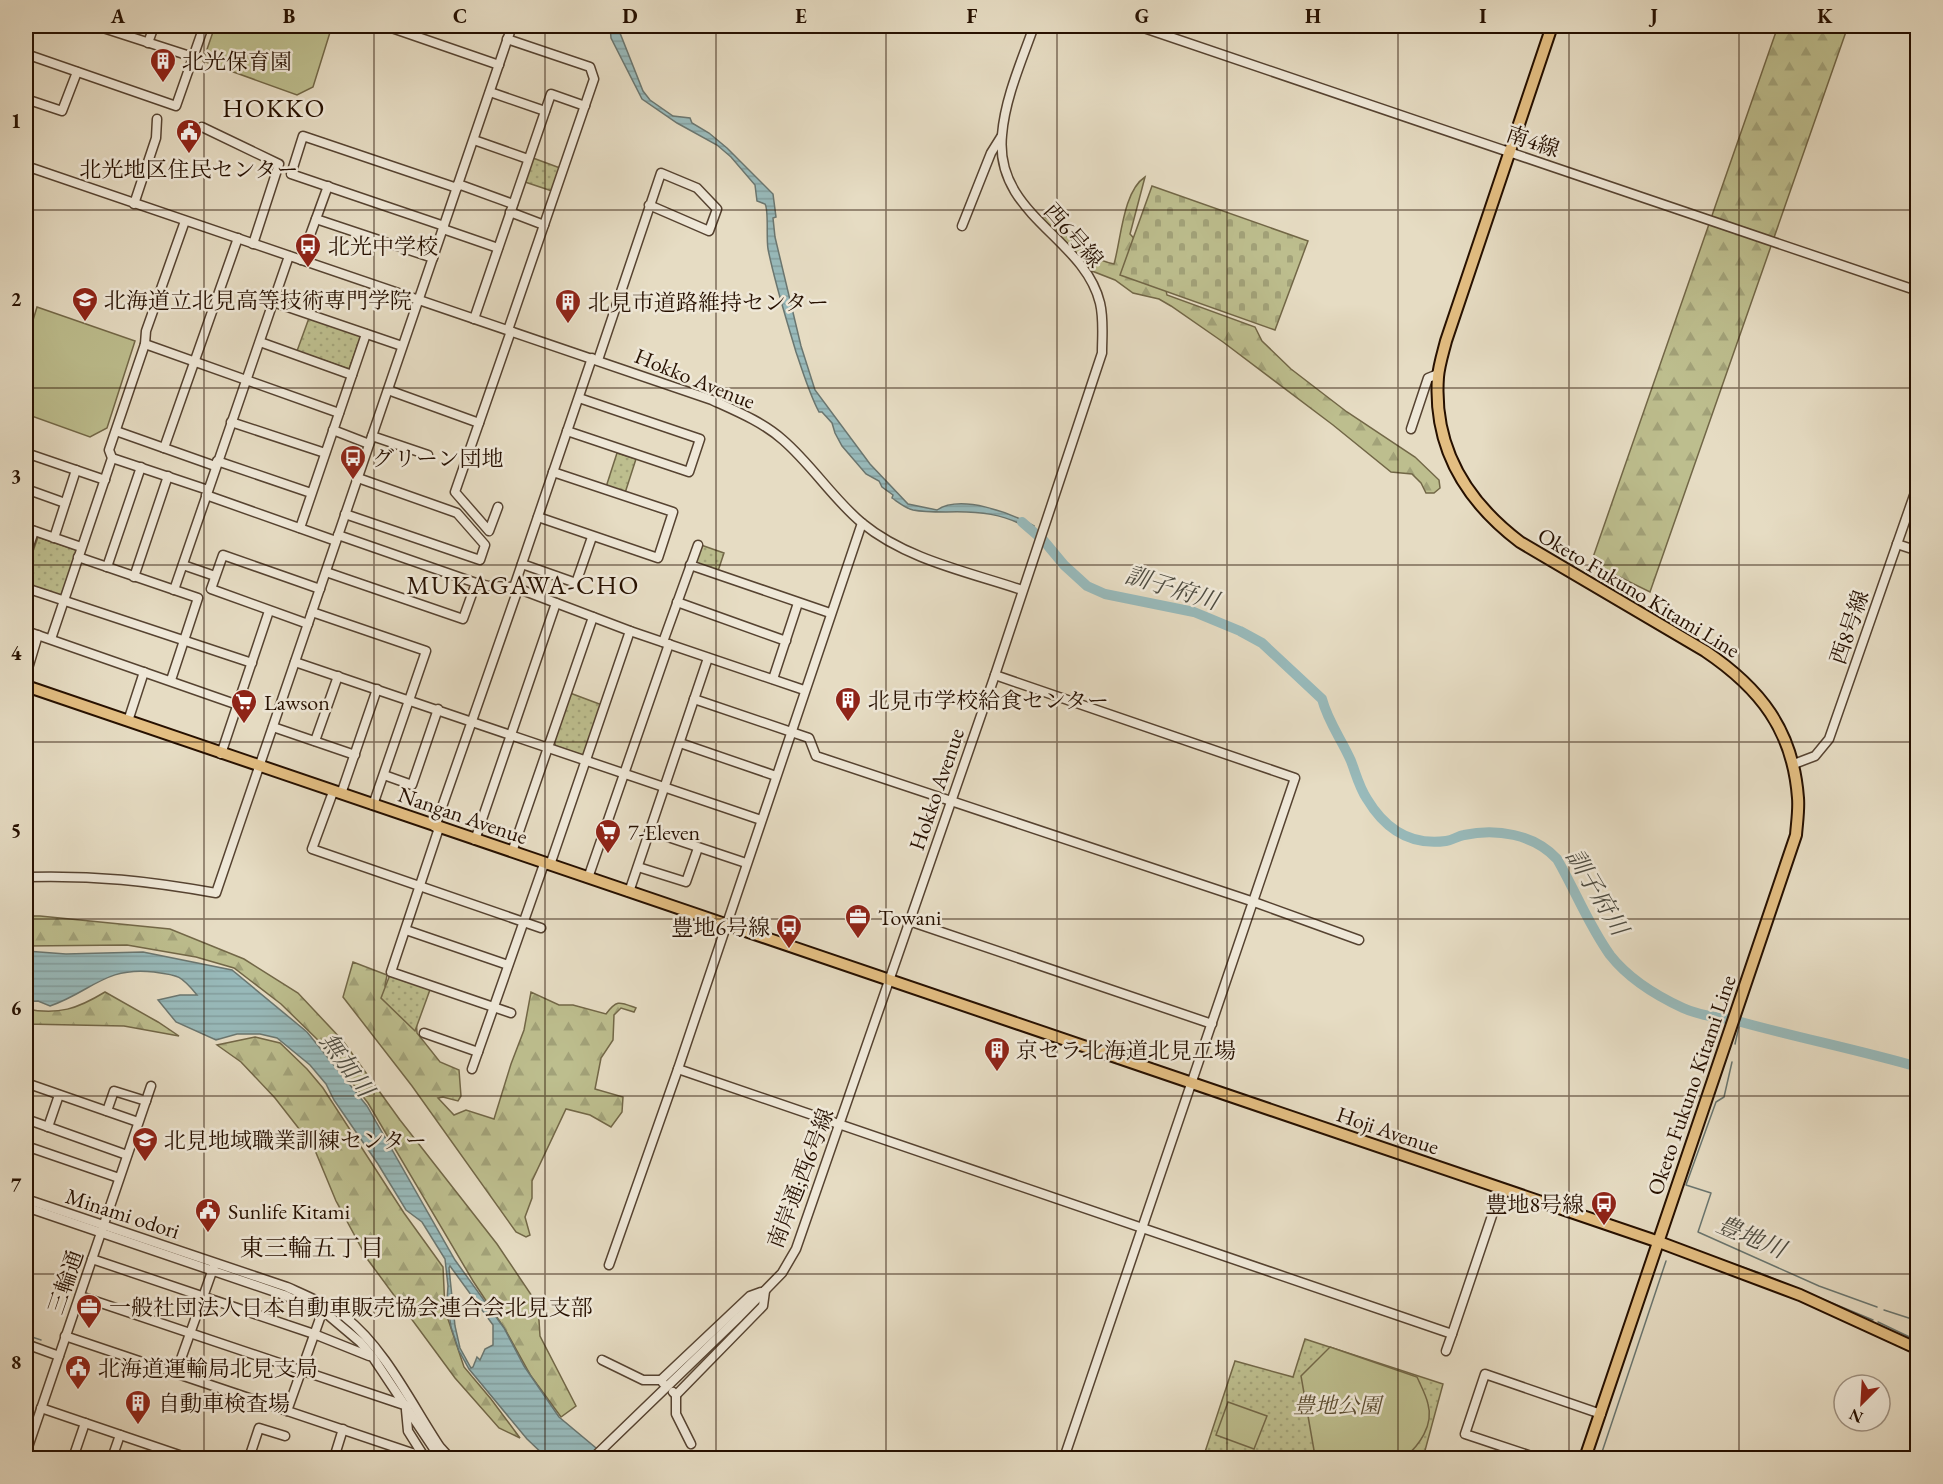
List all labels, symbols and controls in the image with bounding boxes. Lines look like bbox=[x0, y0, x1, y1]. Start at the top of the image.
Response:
text: A bbox=[110, 3, 126, 29]
text: B bbox=[283, 3, 295, 29]
text: C bbox=[453, 3, 467, 29]
text: D bbox=[622, 3, 638, 29]
text: E bbox=[795, 3, 807, 29]
text: F bbox=[967, 3, 978, 29]
text: G bbox=[1135, 3, 1149, 29]
text: H bbox=[1305, 3, 1321, 29]
text: I bbox=[1479, 3, 1487, 29]
text: J bbox=[1648, 3, 1658, 29]
text: K bbox=[1817, 3, 1833, 29]
building icon: 北光保育園 bbox=[148, 46, 178, 84]
place label: 北光保育園 bbox=[182, 47, 292, 76]
district label: HOKKO bbox=[222, 91, 326, 125]
text: 1 bbox=[11, 108, 21, 134]
public building icon: 北光地区住民センター bbox=[174, 117, 204, 155]
street label: 南4線 bbox=[1502, 119, 1563, 164]
place label: 北光地区住民センター bbox=[79, 155, 299, 184]
street label: 西6号線 bbox=[1038, 197, 1110, 274]
bus stop icon: 北光中学校 bbox=[293, 231, 323, 269]
place label: 北光中学校 bbox=[328, 232, 438, 261]
school or university icon: 北海道立北見高等技術専門学院 bbox=[70, 285, 100, 323]
text: 2 bbox=[11, 286, 22, 312]
place label: 北海道立北見高等技術専門学院 bbox=[104, 286, 412, 315]
building icon: 北見市道路維持センター bbox=[553, 287, 583, 325]
place label: 北見市道路維持センター bbox=[588, 288, 829, 317]
street label: Hokko Avenue bbox=[630, 341, 760, 416]
bus stop icon: グリーン団地 bbox=[338, 443, 368, 481]
place label: グリーン団地 bbox=[372, 444, 504, 473]
text: 3 bbox=[11, 463, 21, 489]
street label: Oketo Fukuno Kitami Line bbox=[1532, 521, 1746, 665]
water label: 訓子府川 bbox=[1122, 559, 1225, 617]
district label: MUKAGAWA-CHO bbox=[406, 568, 640, 602]
street label: 西8号線 bbox=[1823, 586, 1876, 668]
text: 4 bbox=[11, 640, 22, 666]
building icon: 北見市学校給食センター bbox=[833, 685, 863, 723]
place label: 北見市学校給食センター bbox=[868, 686, 1109, 715]
supermarket icon: Lawson bbox=[229, 687, 259, 725]
place label: Lawson bbox=[264, 688, 330, 717]
street label: Hokko Avenue bbox=[902, 724, 971, 854]
street label: Nangan Avenue bbox=[394, 780, 532, 851]
text: 5 bbox=[11, 817, 21, 843]
supermarket icon: 7-Eleven bbox=[593, 817, 623, 855]
place label: 7-Eleven bbox=[628, 818, 701, 847]
water label: 訓子府川 bbox=[1559, 843, 1637, 943]
office icon: Towani bbox=[843, 902, 873, 940]
place label: Towani bbox=[878, 903, 942, 932]
bus stop icon: 豊地6号線 bbox=[774, 912, 804, 950]
place label: 豊地6号線 bbox=[671, 913, 770, 942]
street label: Oketo Fukuno Kitami Line bbox=[1640, 971, 1743, 1199]
text: 6 bbox=[11, 995, 22, 1021]
water label: 無加川 bbox=[314, 1026, 383, 1105]
building icon: 京セラ北海道北見工場 bbox=[982, 1035, 1012, 1073]
place label: 京セラ北海道北見工場 bbox=[1016, 1036, 1236, 1065]
street label: Hoji Avenue bbox=[1333, 1099, 1443, 1162]
street label: 南岸通;西6号線 bbox=[760, 1104, 840, 1252]
school or university icon: 北見地域職業訓練センター bbox=[130, 1125, 160, 1163]
place label: 北見地域職業訓練センター bbox=[164, 1126, 427, 1155]
text: 7 bbox=[11, 1172, 22, 1198]
street label: Minami odori bbox=[62, 1181, 184, 1246]
bus stop icon: 豊地8号線 bbox=[1589, 1189, 1619, 1227]
place label: 豊地8号線 bbox=[1485, 1190, 1584, 1219]
public building icon: Sunlife Kitami bbox=[193, 1196, 223, 1234]
place label: Sunlife Kitami bbox=[228, 1197, 350, 1226]
water label: 豊地川 bbox=[1712, 1208, 1793, 1266]
district label: 東三輪五丁目 bbox=[240, 1232, 384, 1263]
street label: 三輪通 bbox=[41, 1246, 90, 1318]
office icon: 一般社団法人日本自動車販売協会連合会北見支部 bbox=[74, 1292, 104, 1330]
place label: 一般社団法人日本自動車販売協会連合会北見支部 bbox=[109, 1293, 593, 1322]
text: 8 bbox=[11, 1349, 21, 1375]
public building icon: 北海道運輸局北見支局 bbox=[63, 1353, 93, 1391]
place label: 北海道運輸局北見支局 bbox=[98, 1354, 318, 1383]
north arrow bbox=[1832, 1373, 1892, 1433]
building icon: 自動車検査場 bbox=[123, 1388, 153, 1426]
place label: 自動車検査場 bbox=[158, 1389, 290, 1418]
park label: 豊地公園 bbox=[1293, 1391, 1384, 1420]
text: N bbox=[1846, 1404, 1866, 1428]

